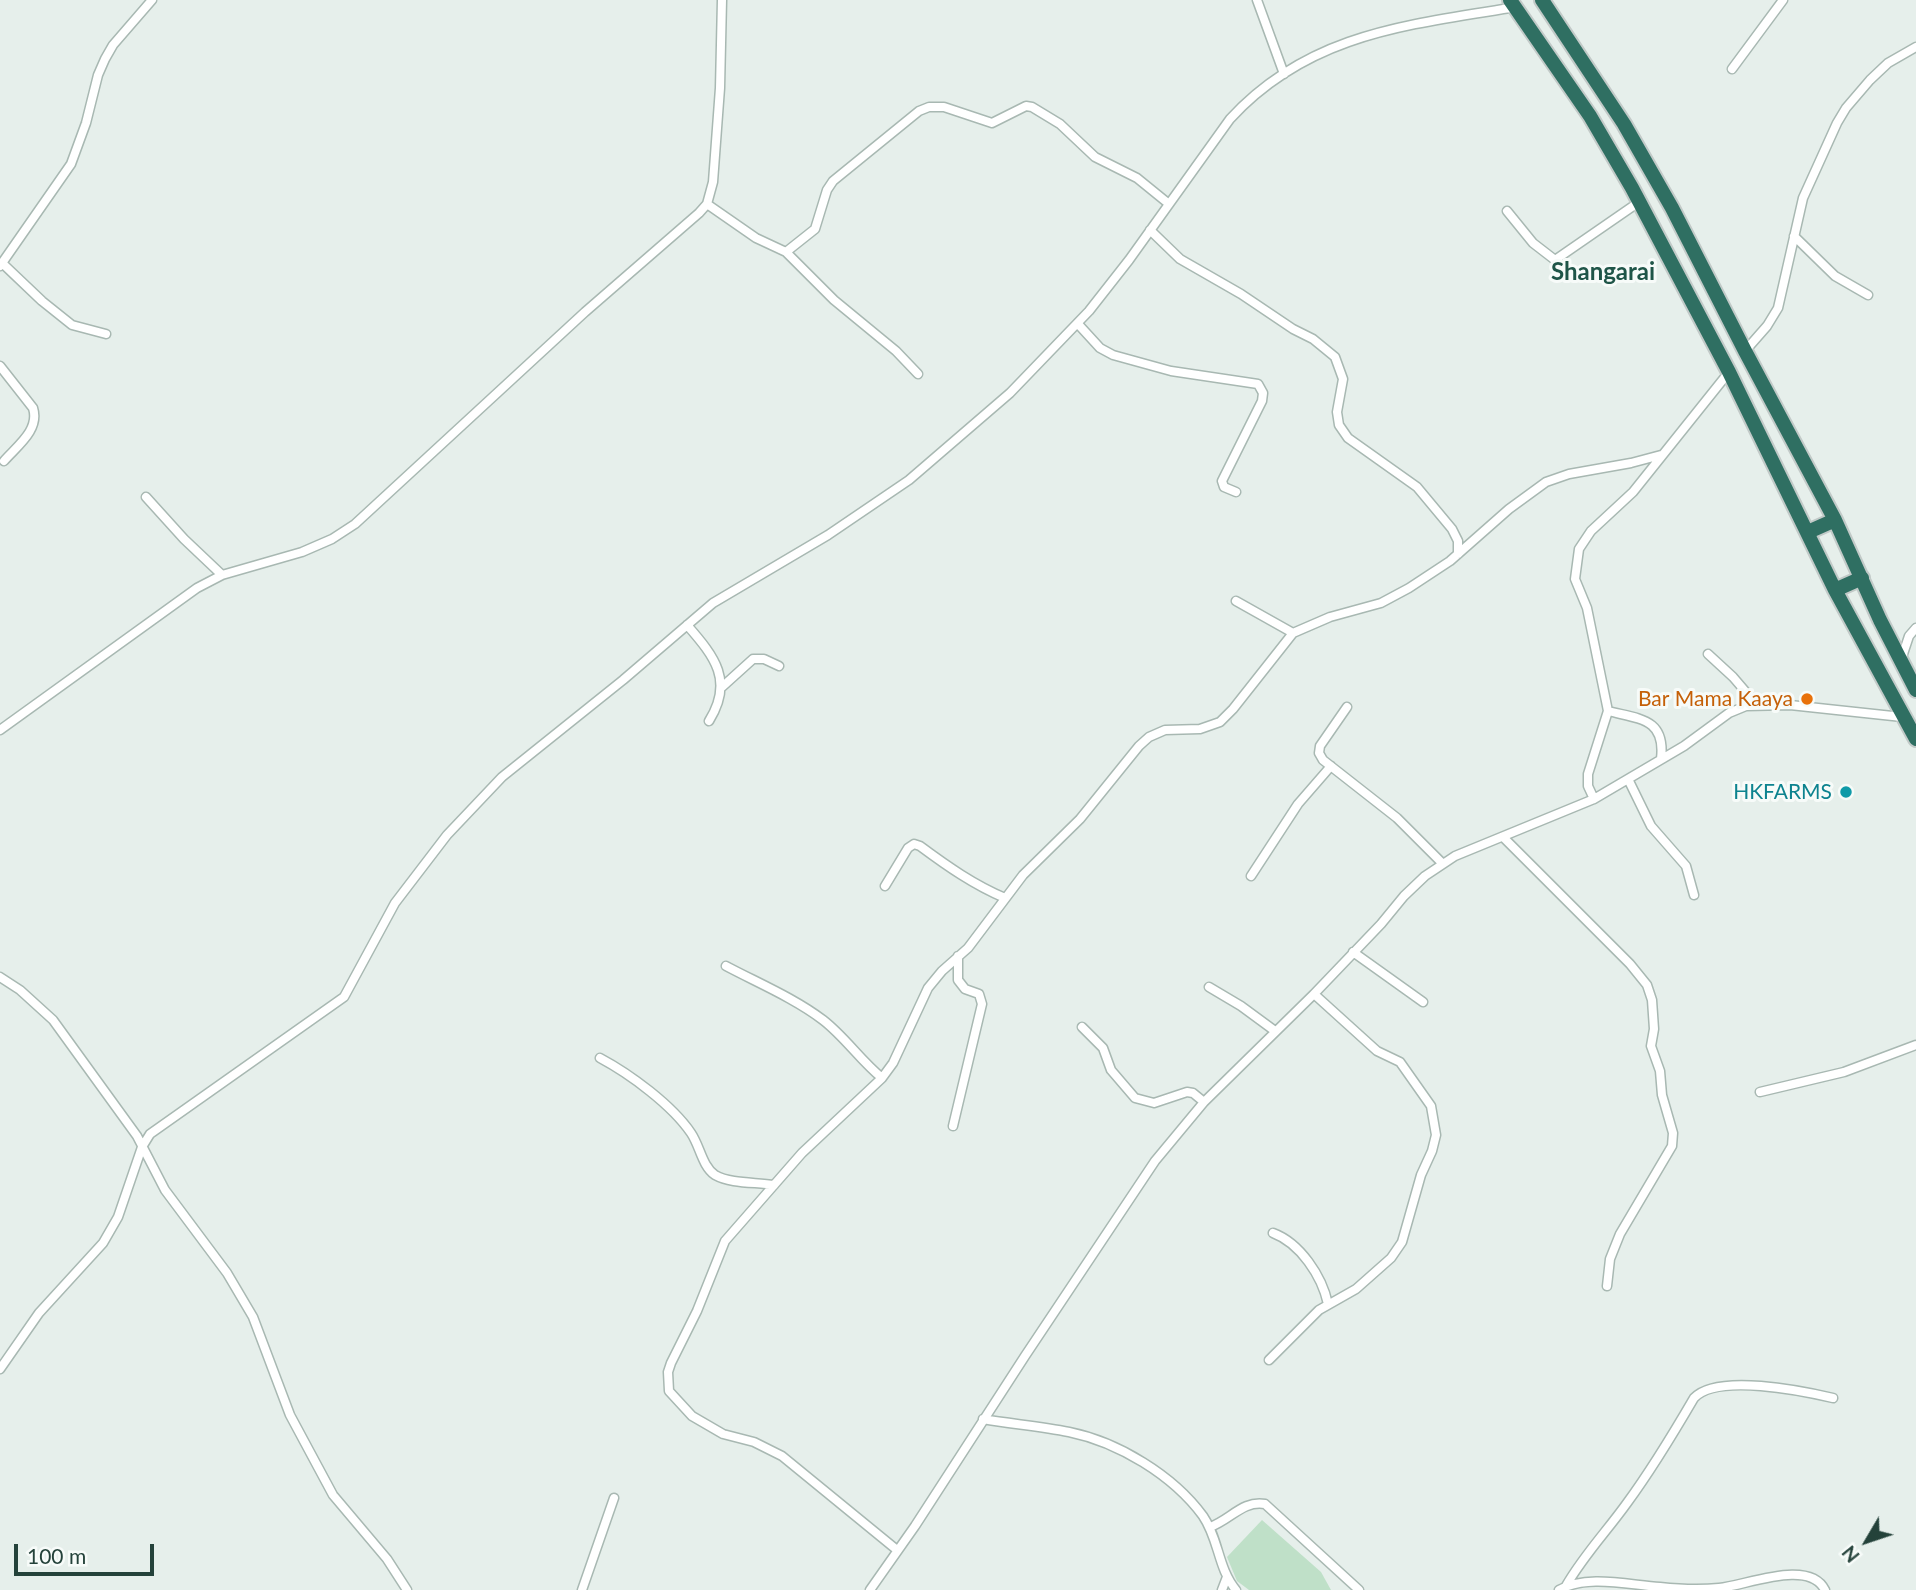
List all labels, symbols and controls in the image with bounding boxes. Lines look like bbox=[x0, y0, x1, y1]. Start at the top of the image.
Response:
district label: Shangarai bbox=[1551, 258, 1655, 286]
place label: Bar Mama Kaaya bbox=[1638, 686, 1793, 712]
marker: Bar Mama Kaaya bbox=[1799, 691, 1815, 707]
place label: HKFARMS bbox=[1733, 779, 1832, 805]
marker: HKFARMS bbox=[1838, 784, 1854, 800]
north arrow bbox=[1832, 1506, 1902, 1576]
scale bar bbox=[18, 1530, 158, 1574]
text: N bbox=[1837, 1542, 1864, 1567]
text: 100 m bbox=[27, 1543, 86, 1568]

